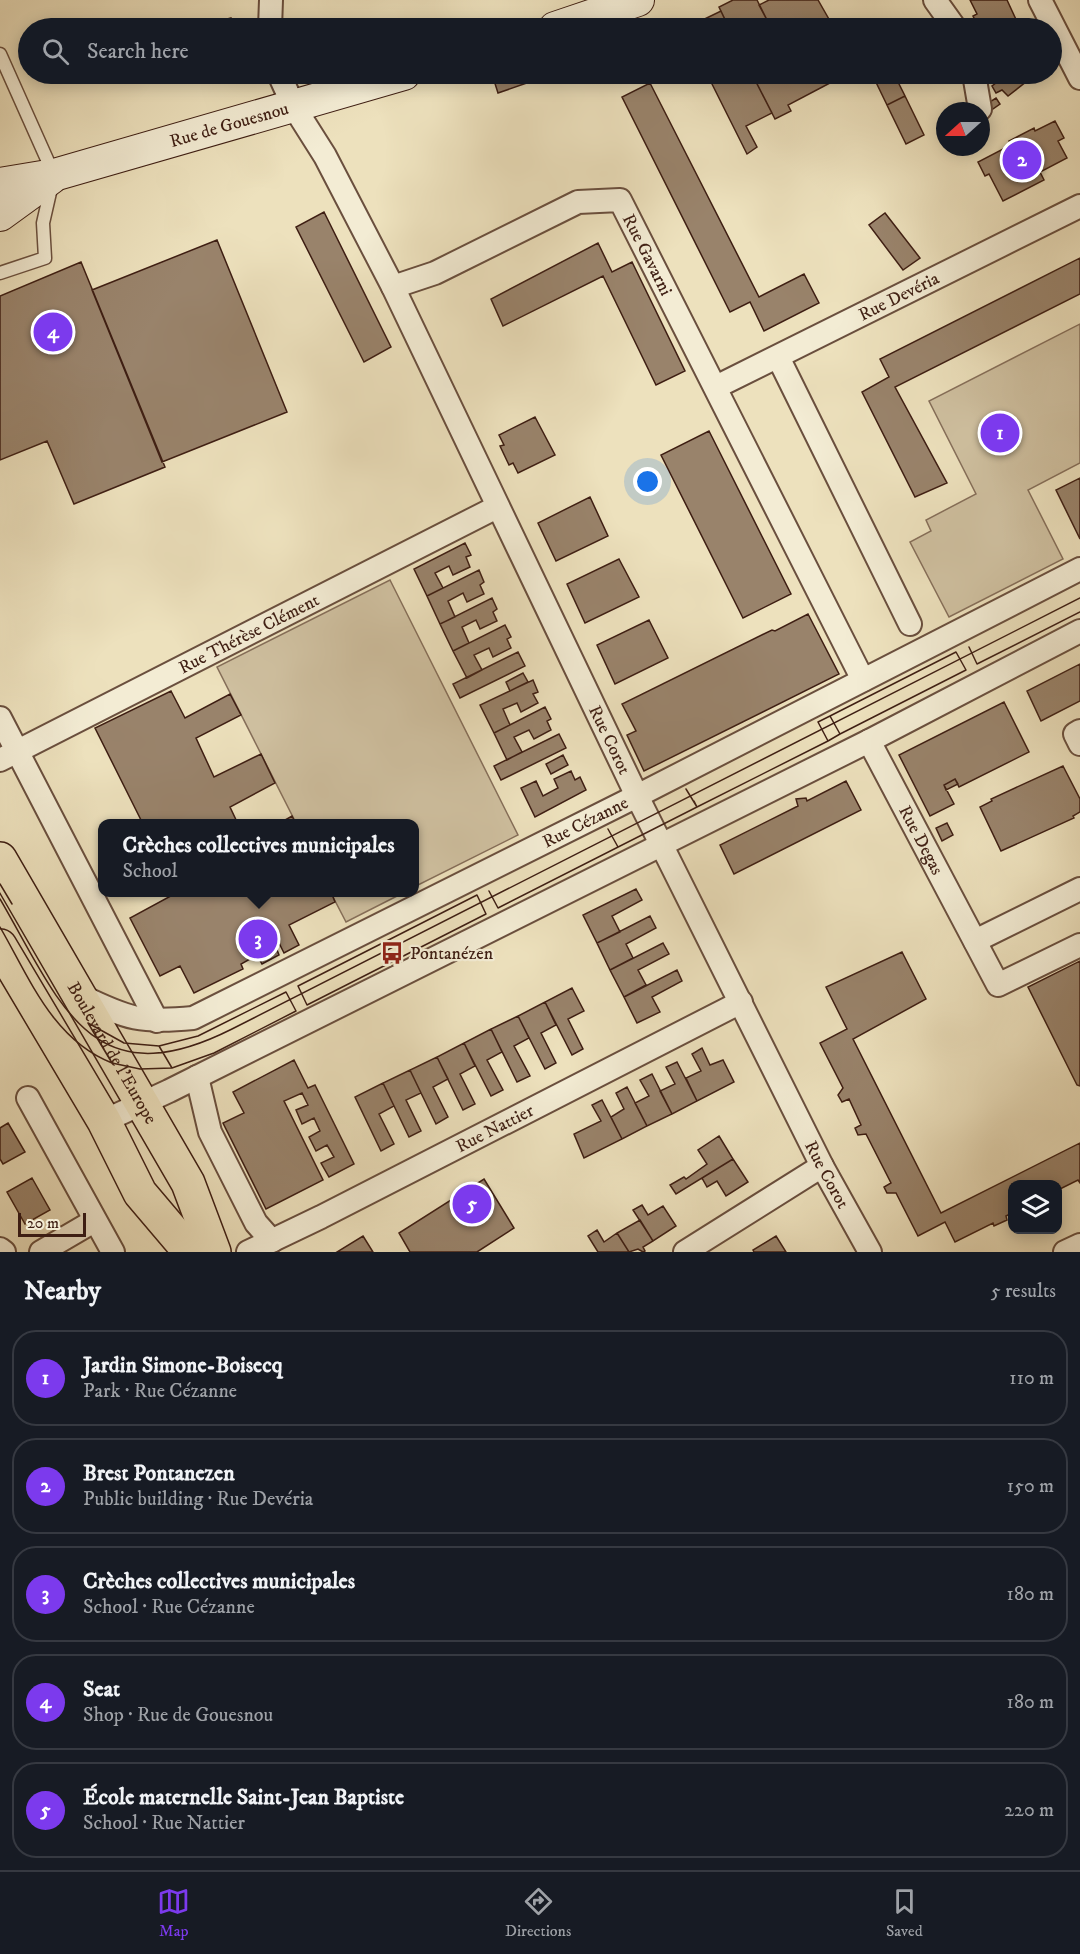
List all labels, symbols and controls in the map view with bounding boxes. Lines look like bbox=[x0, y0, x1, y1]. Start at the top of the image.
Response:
search box bbox=[18, 18, 1062, 84]
icon: search bbox=[39, 35, 72, 68]
text: Search here bbox=[87, 38, 189, 65]
street label: Rue de Gouesnou bbox=[167, 98, 292, 153]
north arrow bbox=[936, 102, 990, 156]
pin: 2 bbox=[1002, 138, 1042, 182]
street label: Rue Gavarni bbox=[617, 211, 677, 300]
street label: Rue Devéria bbox=[855, 268, 943, 326]
pin: 4 bbox=[34, 310, 72, 354]
pin: 1 bbox=[980, 410, 1020, 456]
your location bbox=[633, 467, 662, 496]
street label: Rue Thérèse Clément bbox=[175, 589, 323, 679]
street label: Rue Corot bbox=[583, 702, 635, 778]
street label: Rue Cézanne bbox=[539, 792, 632, 853]
street label: Rue Degas bbox=[893, 802, 948, 879]
popup bbox=[98, 819, 419, 897]
text: Crèches collectives municipales bbox=[123, 832, 394, 859]
text: School bbox=[123, 859, 177, 884]
pin: 3 bbox=[238, 916, 278, 962]
bus stop icon: Pontanézen bbox=[379, 940, 405, 966]
place label: Pontanézen bbox=[410, 943, 494, 965]
street label: Boulevard de l'Europe bbox=[62, 978, 161, 1128]
street label: Rue Nattier bbox=[453, 1100, 538, 1158]
street label: Rue Corot bbox=[799, 1137, 854, 1213]
map controls bbox=[1008, 1180, 1062, 1234]
button: layers bbox=[1008, 1180, 1062, 1234]
pin: 5 bbox=[452, 1182, 492, 1226]
scale bar bbox=[18, 1210, 86, 1238]
text: 20 m bbox=[27, 1213, 59, 1233]
text: Nearby bbox=[24, 1275, 101, 1308]
text: 5 results bbox=[991, 1279, 1056, 1304]
text: Jardin Simone-Boisecq bbox=[83, 1352, 283, 1379]
text: 1 bbox=[42, 1366, 49, 1391]
text: 110 m bbox=[1009, 1366, 1054, 1391]
text: Park · Rue Cézanne bbox=[83, 1379, 237, 1404]
text: Brest Pontanezen bbox=[83, 1460, 235, 1487]
text: 2 bbox=[41, 1474, 50, 1499]
text: 150 m bbox=[1007, 1474, 1054, 1499]
text: Public building · Rue Devéria bbox=[83, 1487, 313, 1512]
text: Crèches collectives municipales bbox=[83, 1568, 355, 1595]
text: 3 bbox=[42, 1582, 49, 1607]
text: 180 m bbox=[1007, 1582, 1054, 1607]
text: School · Rue Cézanne bbox=[83, 1595, 255, 1620]
text: Seat bbox=[83, 1676, 120, 1703]
text: 4 bbox=[40, 1690, 51, 1715]
text: 180 m bbox=[1007, 1690, 1054, 1715]
text: Shop · Rue de Gouesnou bbox=[83, 1703, 273, 1728]
text: École maternelle Saint-Jean Baptiste bbox=[83, 1784, 404, 1811]
text: 5 bbox=[41, 1798, 50, 1823]
text: 220 m bbox=[1004, 1798, 1054, 1823]
text: School · Rue Nattier bbox=[83, 1811, 245, 1836]
tab: Map bbox=[157, 1885, 190, 1941]
tab: Directions bbox=[505, 1885, 571, 1941]
tab: Saved bbox=[886, 1885, 923, 1941]

